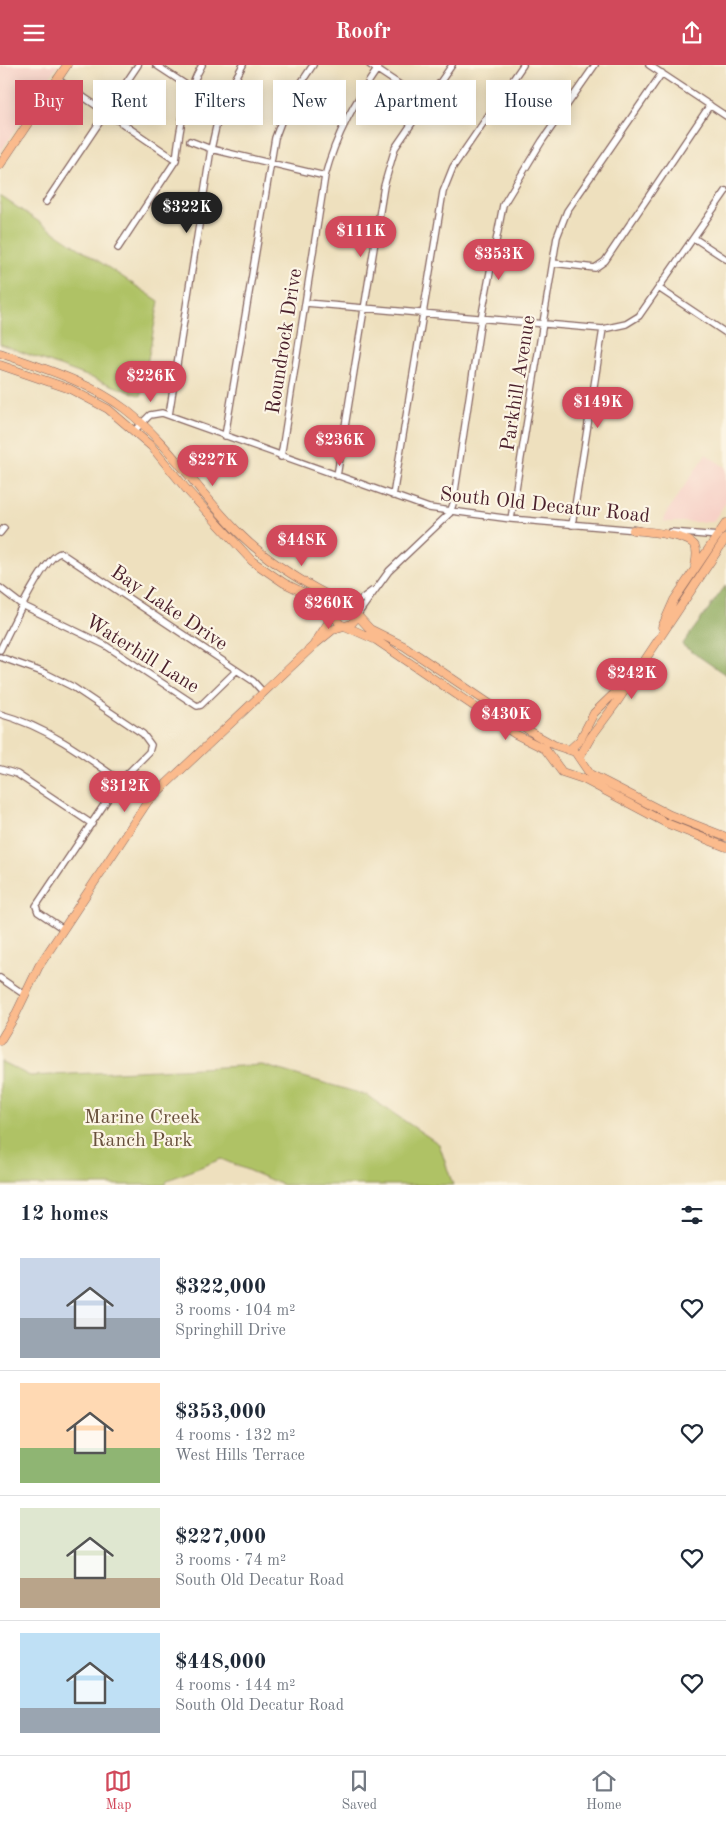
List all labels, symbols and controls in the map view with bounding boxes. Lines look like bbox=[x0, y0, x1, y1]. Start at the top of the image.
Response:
icon: menu bbox=[20, 19, 48, 47]
icon: share bbox=[678, 19, 706, 47]
text: Roofr bbox=[335, 21, 391, 43]
chip: Buy bbox=[15, 80, 83, 125]
chip: Rent bbox=[93, 80, 166, 125]
chip: Filters bbox=[176, 80, 263, 125]
chip: New bbox=[273, 80, 346, 125]
chip: Apartment bbox=[356, 80, 476, 125]
chip: House bbox=[486, 80, 571, 125]
pin: $322K bbox=[152, 191, 222, 234]
text: $322K bbox=[162, 200, 212, 216]
pin: $111K bbox=[326, 215, 396, 258]
text: $111K bbox=[336, 224, 386, 240]
pin: $353K bbox=[464, 239, 534, 281]
text: $353K bbox=[474, 247, 524, 263]
street label: Roundrock Drive bbox=[264, 267, 306, 415]
street label: Parkhill Avenue bbox=[498, 314, 540, 453]
pin: $226K bbox=[116, 361, 186, 403]
text: $226K bbox=[126, 369, 176, 385]
pin: $149K bbox=[563, 387, 633, 429]
text: $149K bbox=[573, 395, 623, 411]
pin: $236K bbox=[305, 425, 375, 467]
text: $236K bbox=[315, 433, 365, 449]
pin: $227K bbox=[178, 445, 248, 487]
text: $227K bbox=[188, 453, 238, 469]
street label: South Old Decatur Road bbox=[439, 485, 651, 527]
pin: $448K bbox=[267, 525, 337, 567]
text: $448K bbox=[277, 533, 327, 549]
street label: Bay Lake Drive bbox=[107, 562, 231, 655]
pin: $260K bbox=[294, 587, 364, 630]
text: $260K bbox=[304, 596, 354, 612]
street label: Waterhill Lane bbox=[82, 612, 202, 698]
pin: $242K bbox=[597, 657, 667, 700]
text: $242K bbox=[607, 666, 657, 682]
pin: $430K bbox=[471, 699, 541, 741]
text: $430K bbox=[481, 707, 531, 723]
pin: $312K bbox=[90, 771, 160, 813]
text: $312K bbox=[100, 779, 150, 795]
park label: Marine Creek Ranch Park bbox=[84, 1108, 200, 1151]
icon: filters bbox=[678, 1201, 706, 1229]
text: 12 homes bbox=[20, 1204, 108, 1225]
text: $322,000 bbox=[175, 1277, 266, 1298]
icon: home bbox=[60, 1278, 120, 1338]
icon: heart bbox=[678, 1294, 706, 1322]
text: 3 rooms · 104 m² bbox=[175, 1303, 295, 1319]
text: Springhill Drive bbox=[175, 1323, 286, 1339]
text: $353,000 bbox=[175, 1402, 266, 1423]
icon: home bbox=[60, 1403, 120, 1463]
icon: heart bbox=[678, 1419, 706, 1447]
text: 4 rooms · 132 m² bbox=[175, 1428, 295, 1444]
text: West Hills Terrace bbox=[175, 1448, 305, 1464]
text: $227,000 bbox=[175, 1527, 266, 1548]
icon: home bbox=[60, 1528, 120, 1588]
icon: heart bbox=[678, 1544, 706, 1572]
text: 3 rooms · 74 m² bbox=[175, 1553, 286, 1569]
text: South Old Decatur Road bbox=[175, 1573, 344, 1589]
text: $448,000 bbox=[175, 1652, 266, 1673]
icon: home bbox=[60, 1653, 120, 1713]
icon: heart bbox=[678, 1669, 706, 1697]
text: 4 rooms · 144 m² bbox=[175, 1678, 295, 1694]
text: South Old Decatur Road bbox=[175, 1698, 344, 1714]
tab: Map bbox=[104, 1767, 132, 1814]
tab: Saved bbox=[341, 1767, 377, 1814]
tab: Home bbox=[586, 1767, 622, 1814]

